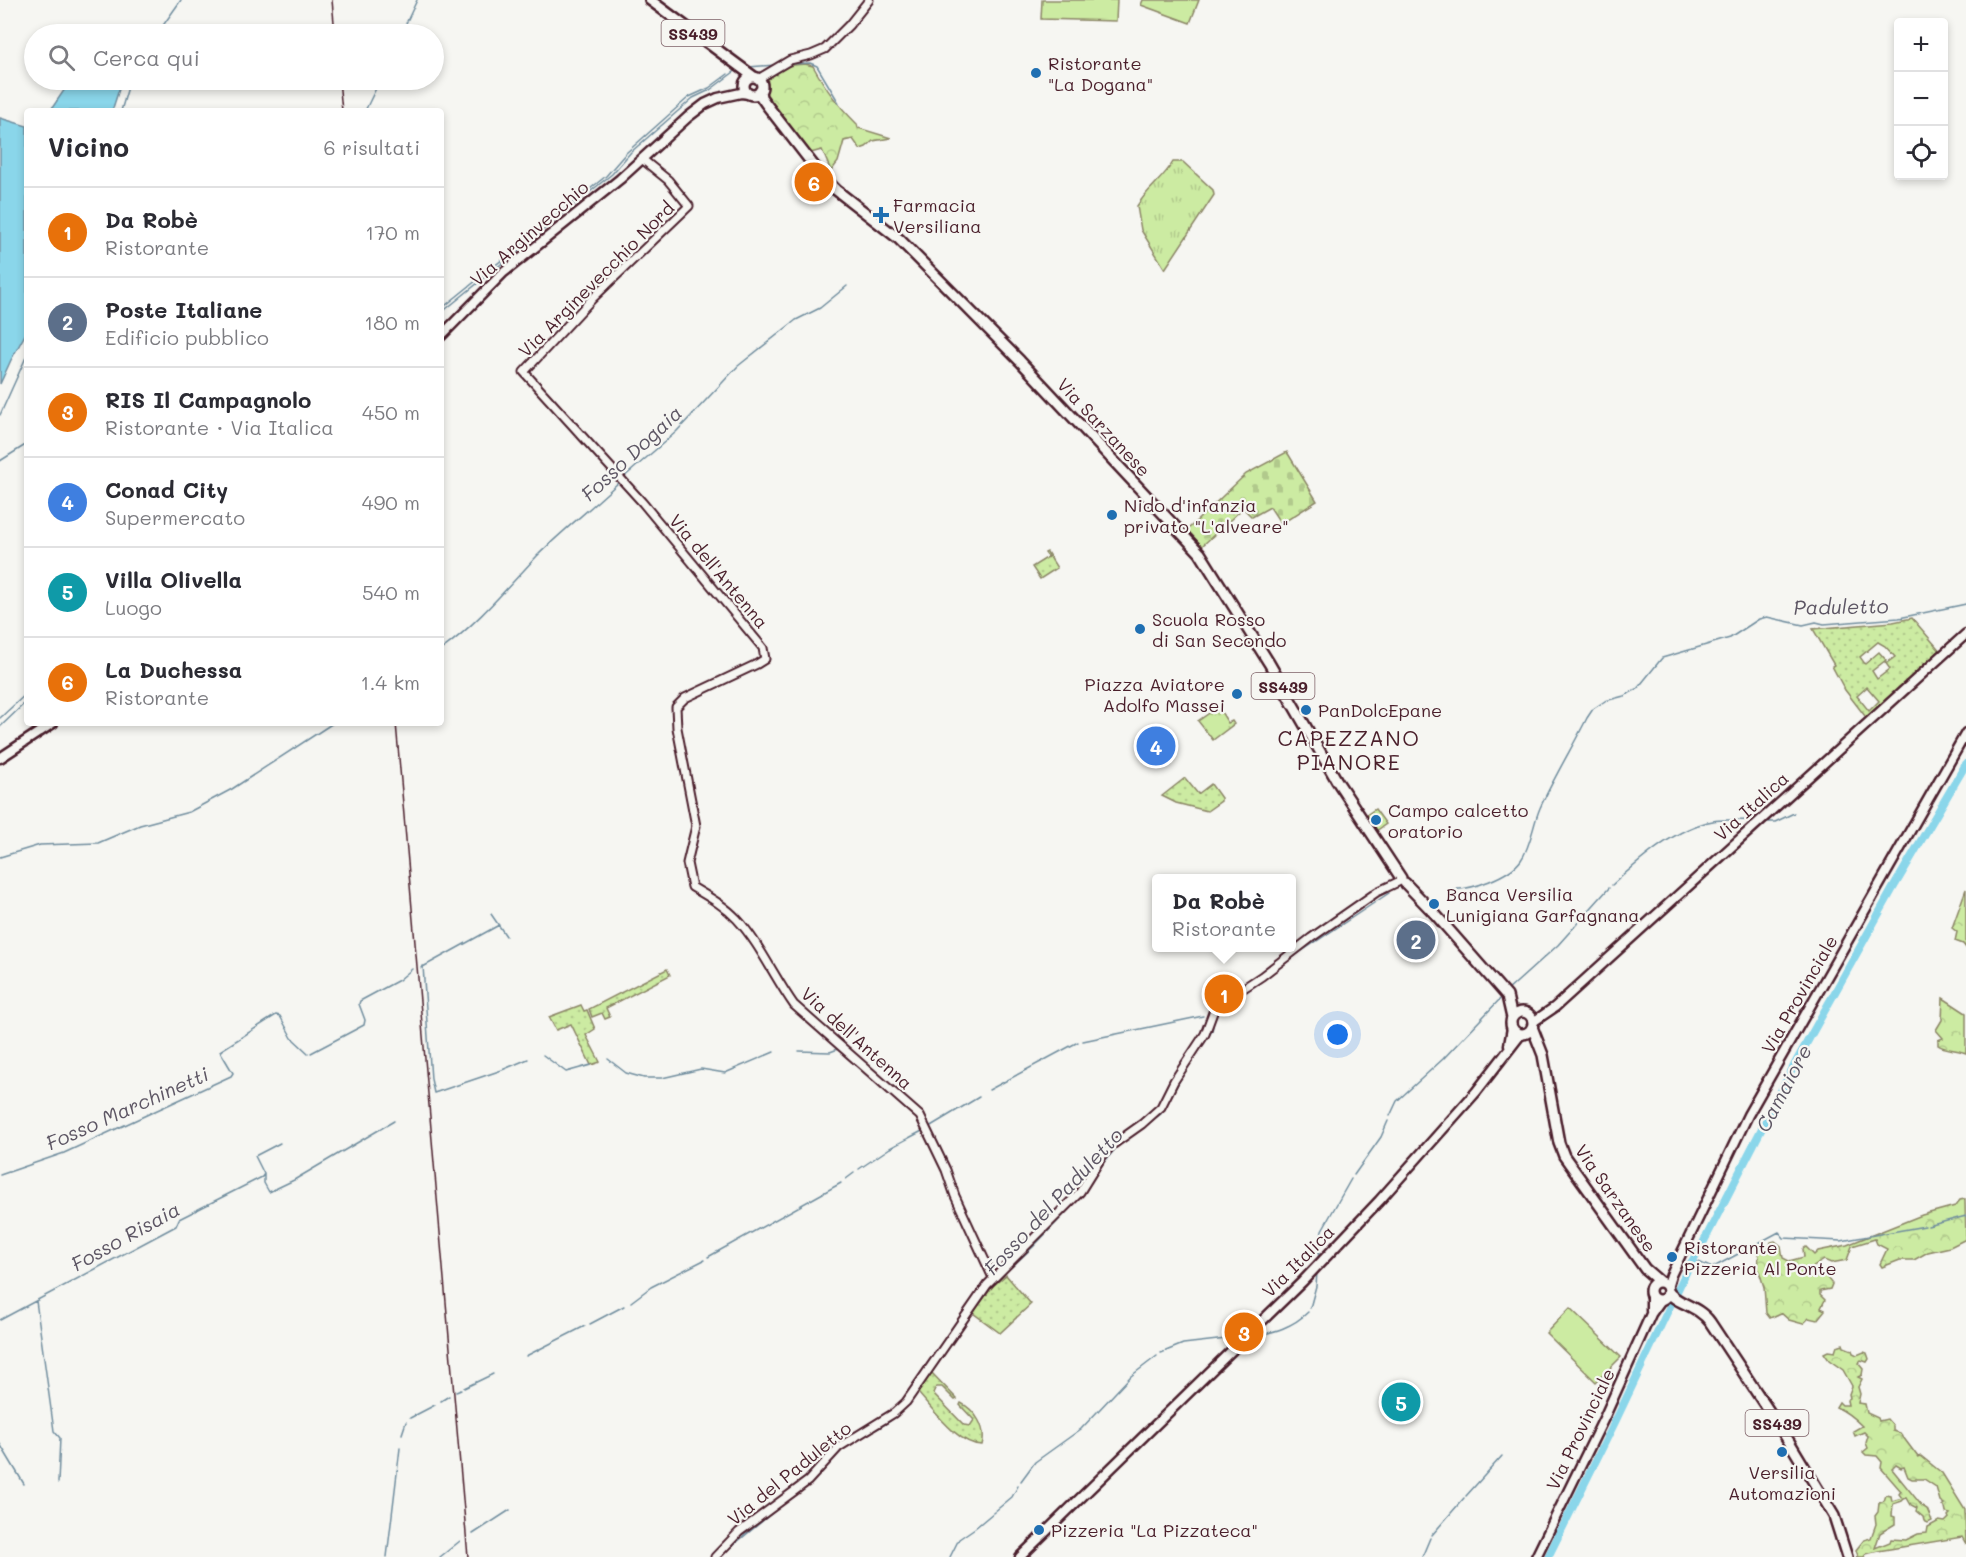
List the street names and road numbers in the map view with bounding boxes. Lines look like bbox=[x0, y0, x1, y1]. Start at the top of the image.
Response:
road number: SS439 bbox=[662, 20, 724, 46]
street label: Via Arginvecchio bbox=[465, 175, 594, 291]
street label: Via Arginevecchio Nord bbox=[513, 196, 679, 362]
street label: Via Sarzanese bbox=[1052, 372, 1156, 482]
street label: Via dell'Antenna bbox=[664, 509, 774, 633]
road number: SS439 bbox=[1252, 673, 1314, 699]
street label: Via Italica bbox=[1708, 766, 1794, 846]
street label: Via Provinciale bbox=[1755, 931, 1843, 1057]
street label: Via dell'Antenna bbox=[796, 981, 918, 1095]
street label: Via Sarzanese bbox=[1570, 1139, 1662, 1257]
street label: Via Italica bbox=[1257, 1220, 1339, 1302]
street label: Via Provinciale bbox=[1540, 1364, 1620, 1494]
road number: SS439 bbox=[1746, 1410, 1808, 1436]
street label: Via del Paduletto bbox=[722, 1415, 856, 1530]

